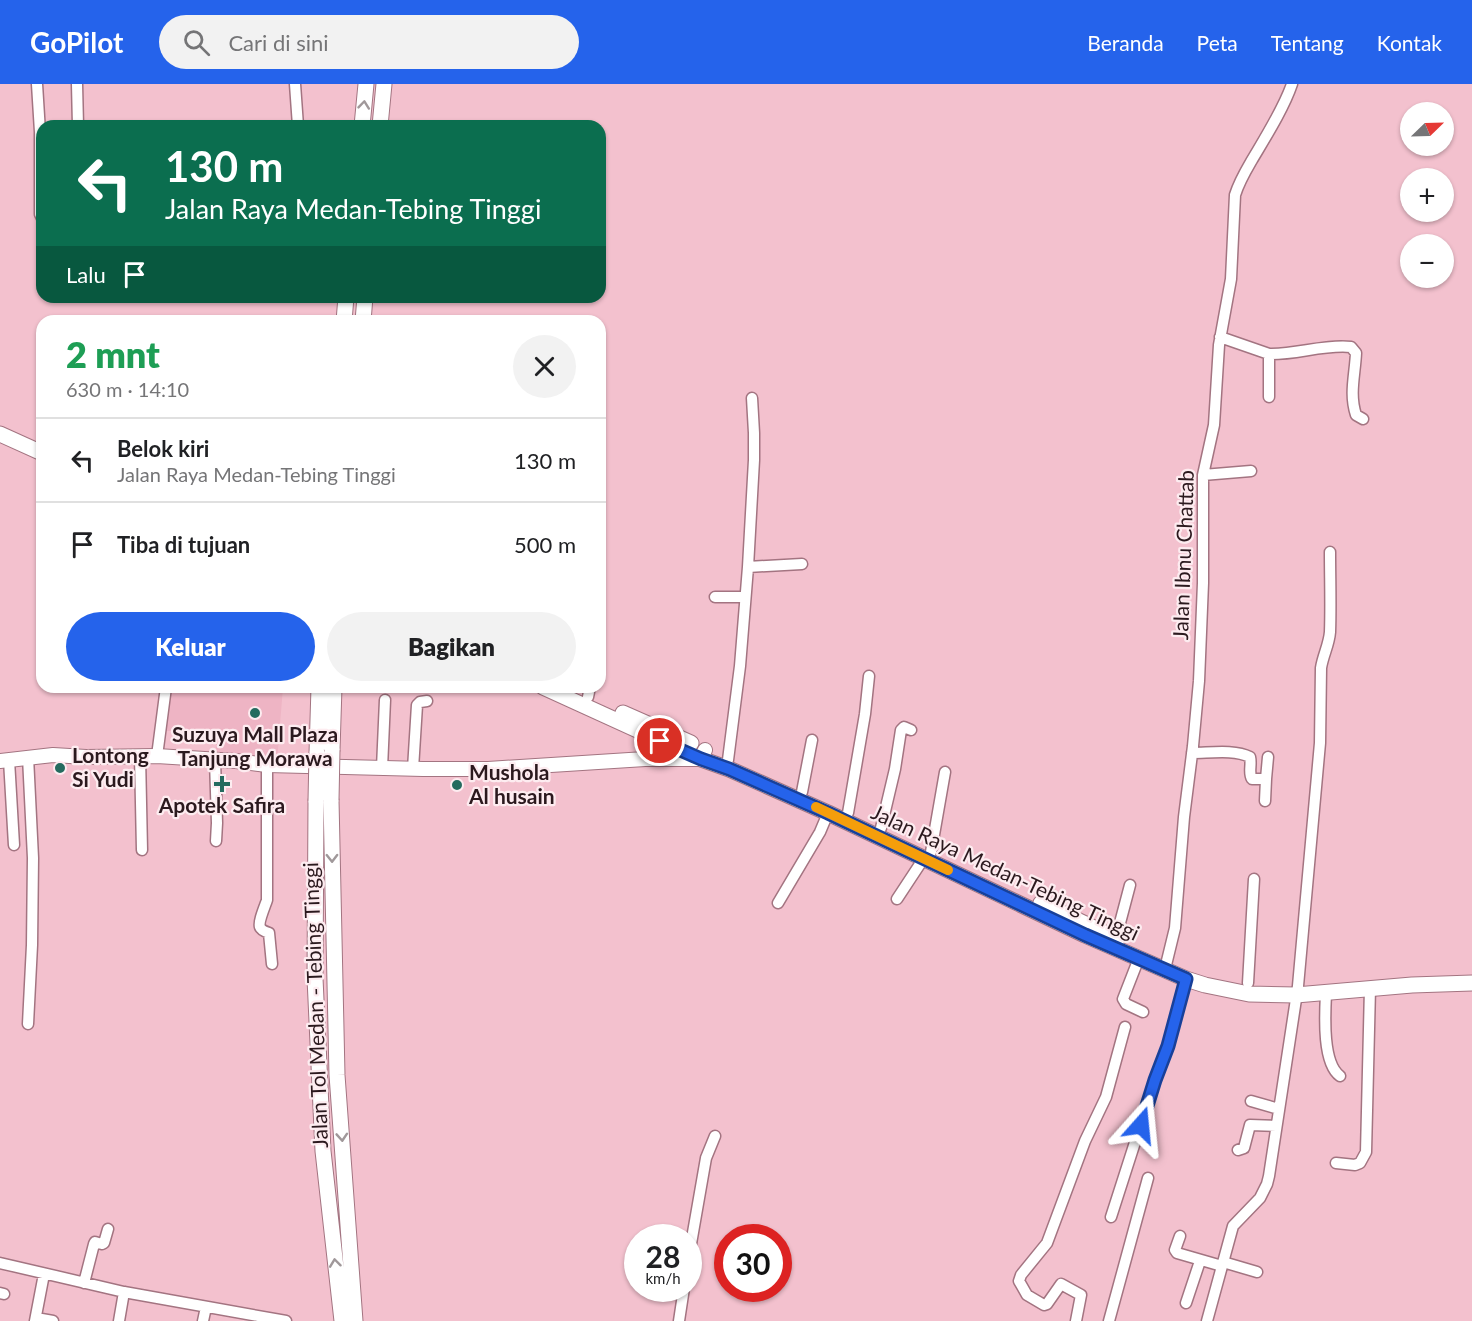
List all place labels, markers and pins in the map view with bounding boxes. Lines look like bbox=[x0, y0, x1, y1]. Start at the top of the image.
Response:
marker: Suzuya Mall Plaza Tanjung Morawa bbox=[248, 706, 262, 720]
pin bbox=[634, 715, 685, 766]
place label: Suzuya Mall Plaza Tanjung Morawa bbox=[172, 721, 338, 770]
place label: Lontong Si Yudi bbox=[72, 742, 149, 791]
place label: Mushola Al husain bbox=[468, 759, 555, 808]
marker: Lontong Si Yudi bbox=[53, 761, 67, 775]
marker: Apotek Safira bbox=[215, 777, 229, 791]
marker: Mushola Al husain bbox=[450, 778, 464, 792]
place label: Apotek Safira bbox=[158, 792, 285, 817]

